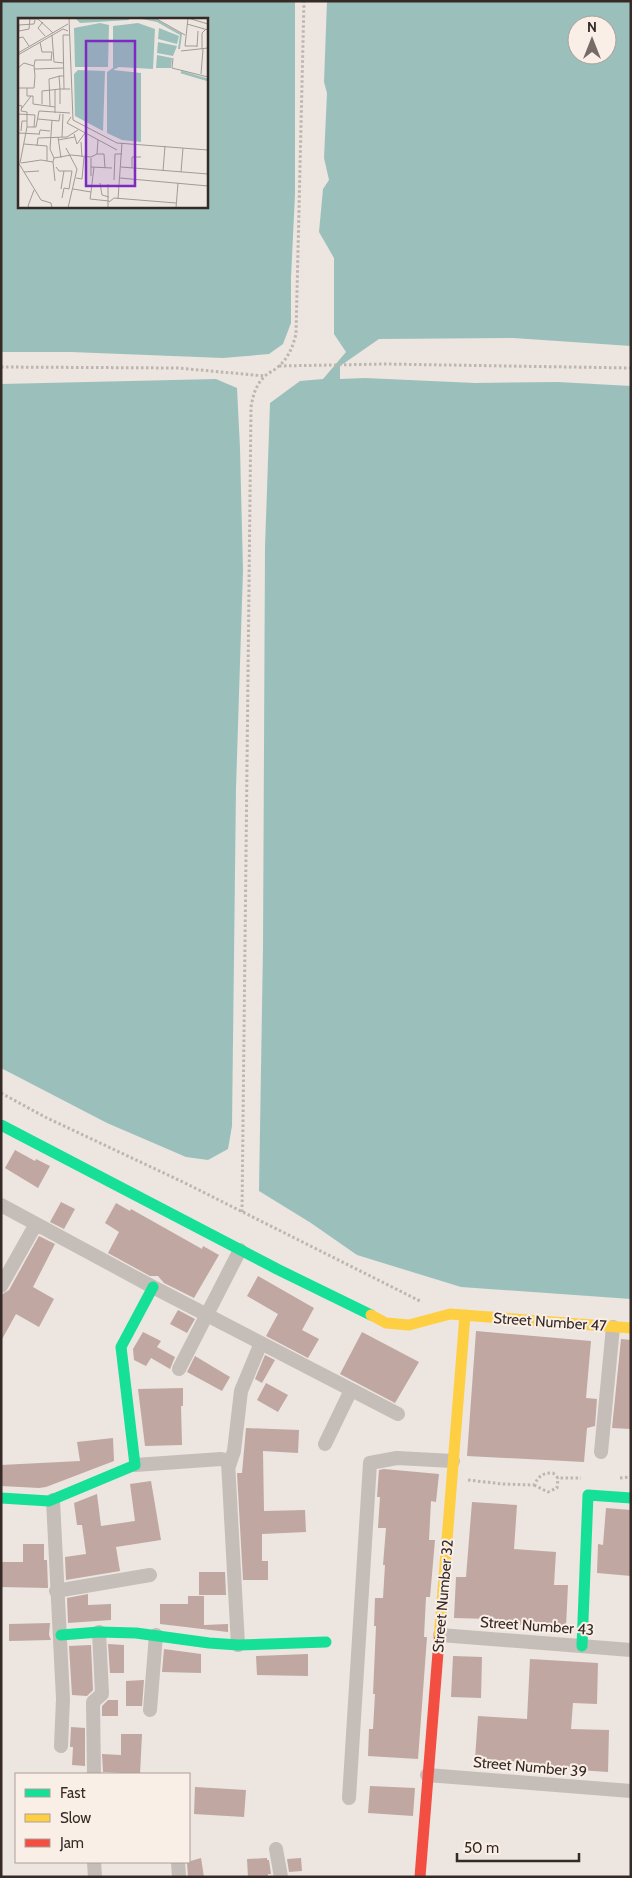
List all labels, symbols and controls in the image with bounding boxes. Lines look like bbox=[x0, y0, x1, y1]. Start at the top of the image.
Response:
north arrow bbox=[567, 15, 617, 65]
inset map bbox=[18, 18, 208, 208]
text: N bbox=[587, 18, 597, 36]
street label: Street Number 47 bbox=[493, 1309, 608, 1335]
street label: Street Number 32 bbox=[429, 1539, 457, 1653]
street label: Street Number 43 bbox=[479, 1613, 595, 1639]
street label: Street Number 39 bbox=[472, 1753, 588, 1781]
legend bbox=[15, 1773, 190, 1863]
text: Fast bbox=[60, 1784, 85, 1802]
text: Slow bbox=[60, 1809, 91, 1827]
scale bar bbox=[457, 1830, 580, 1862]
text: Jam bbox=[59, 1834, 84, 1852]
text: 50 m bbox=[464, 1839, 499, 1857]

